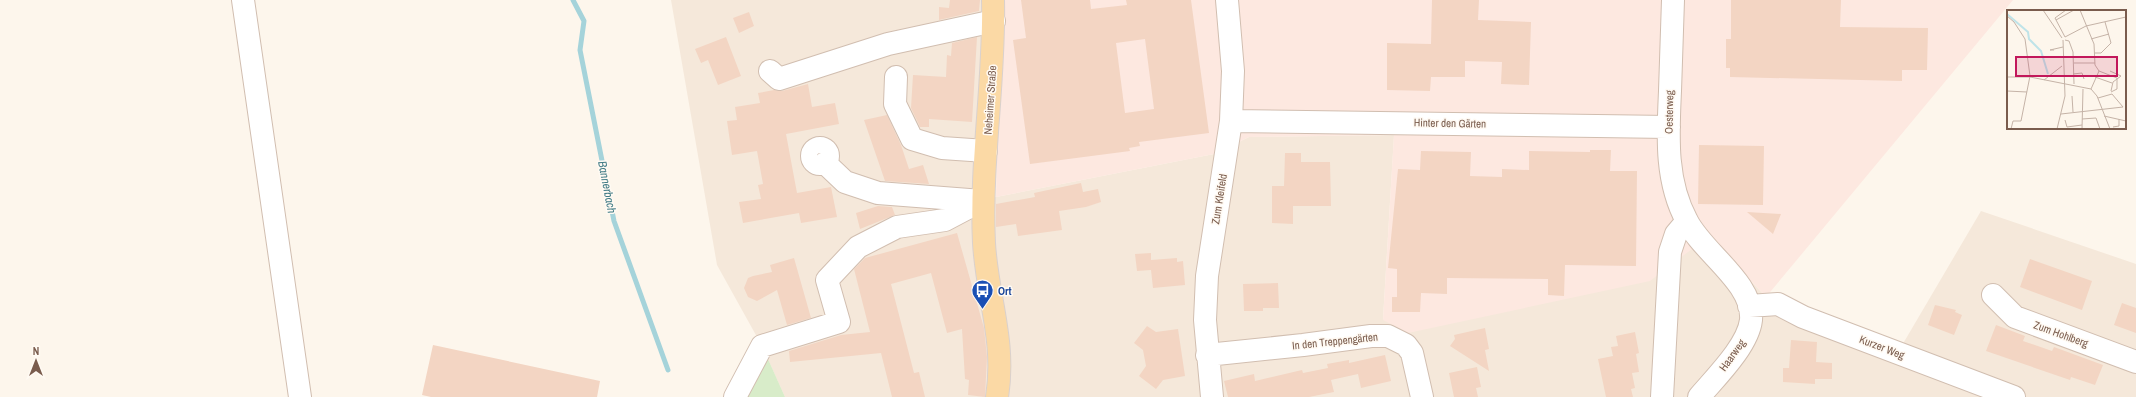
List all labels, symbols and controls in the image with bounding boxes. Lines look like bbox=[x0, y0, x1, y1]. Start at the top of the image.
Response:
inset map bbox=[2007, 10, 2126, 129]
street label: Neheimer Straße bbox=[981, 65, 999, 135]
street label: Oesterweg bbox=[1662, 90, 1676, 134]
street label: Hinter den Gärten bbox=[1414, 115, 1486, 131]
water label: Bannerbach bbox=[594, 159, 620, 215]
street label: Zum Kleifeld bbox=[1208, 173, 1230, 225]
bus stop icon: Ort bbox=[969, 278, 995, 311]
place label: Ort bbox=[998, 284, 1012, 298]
street label: Zum Hohlberg bbox=[2032, 318, 2090, 350]
street label: In den Treppengärten bbox=[1291, 330, 1379, 352]
street label: Kurzer Weg bbox=[1857, 332, 1907, 362]
street label: Haarweg bbox=[1716, 336, 1748, 374]
north arrow bbox=[16, 341, 56, 381]
text: N bbox=[33, 344, 39, 358]

